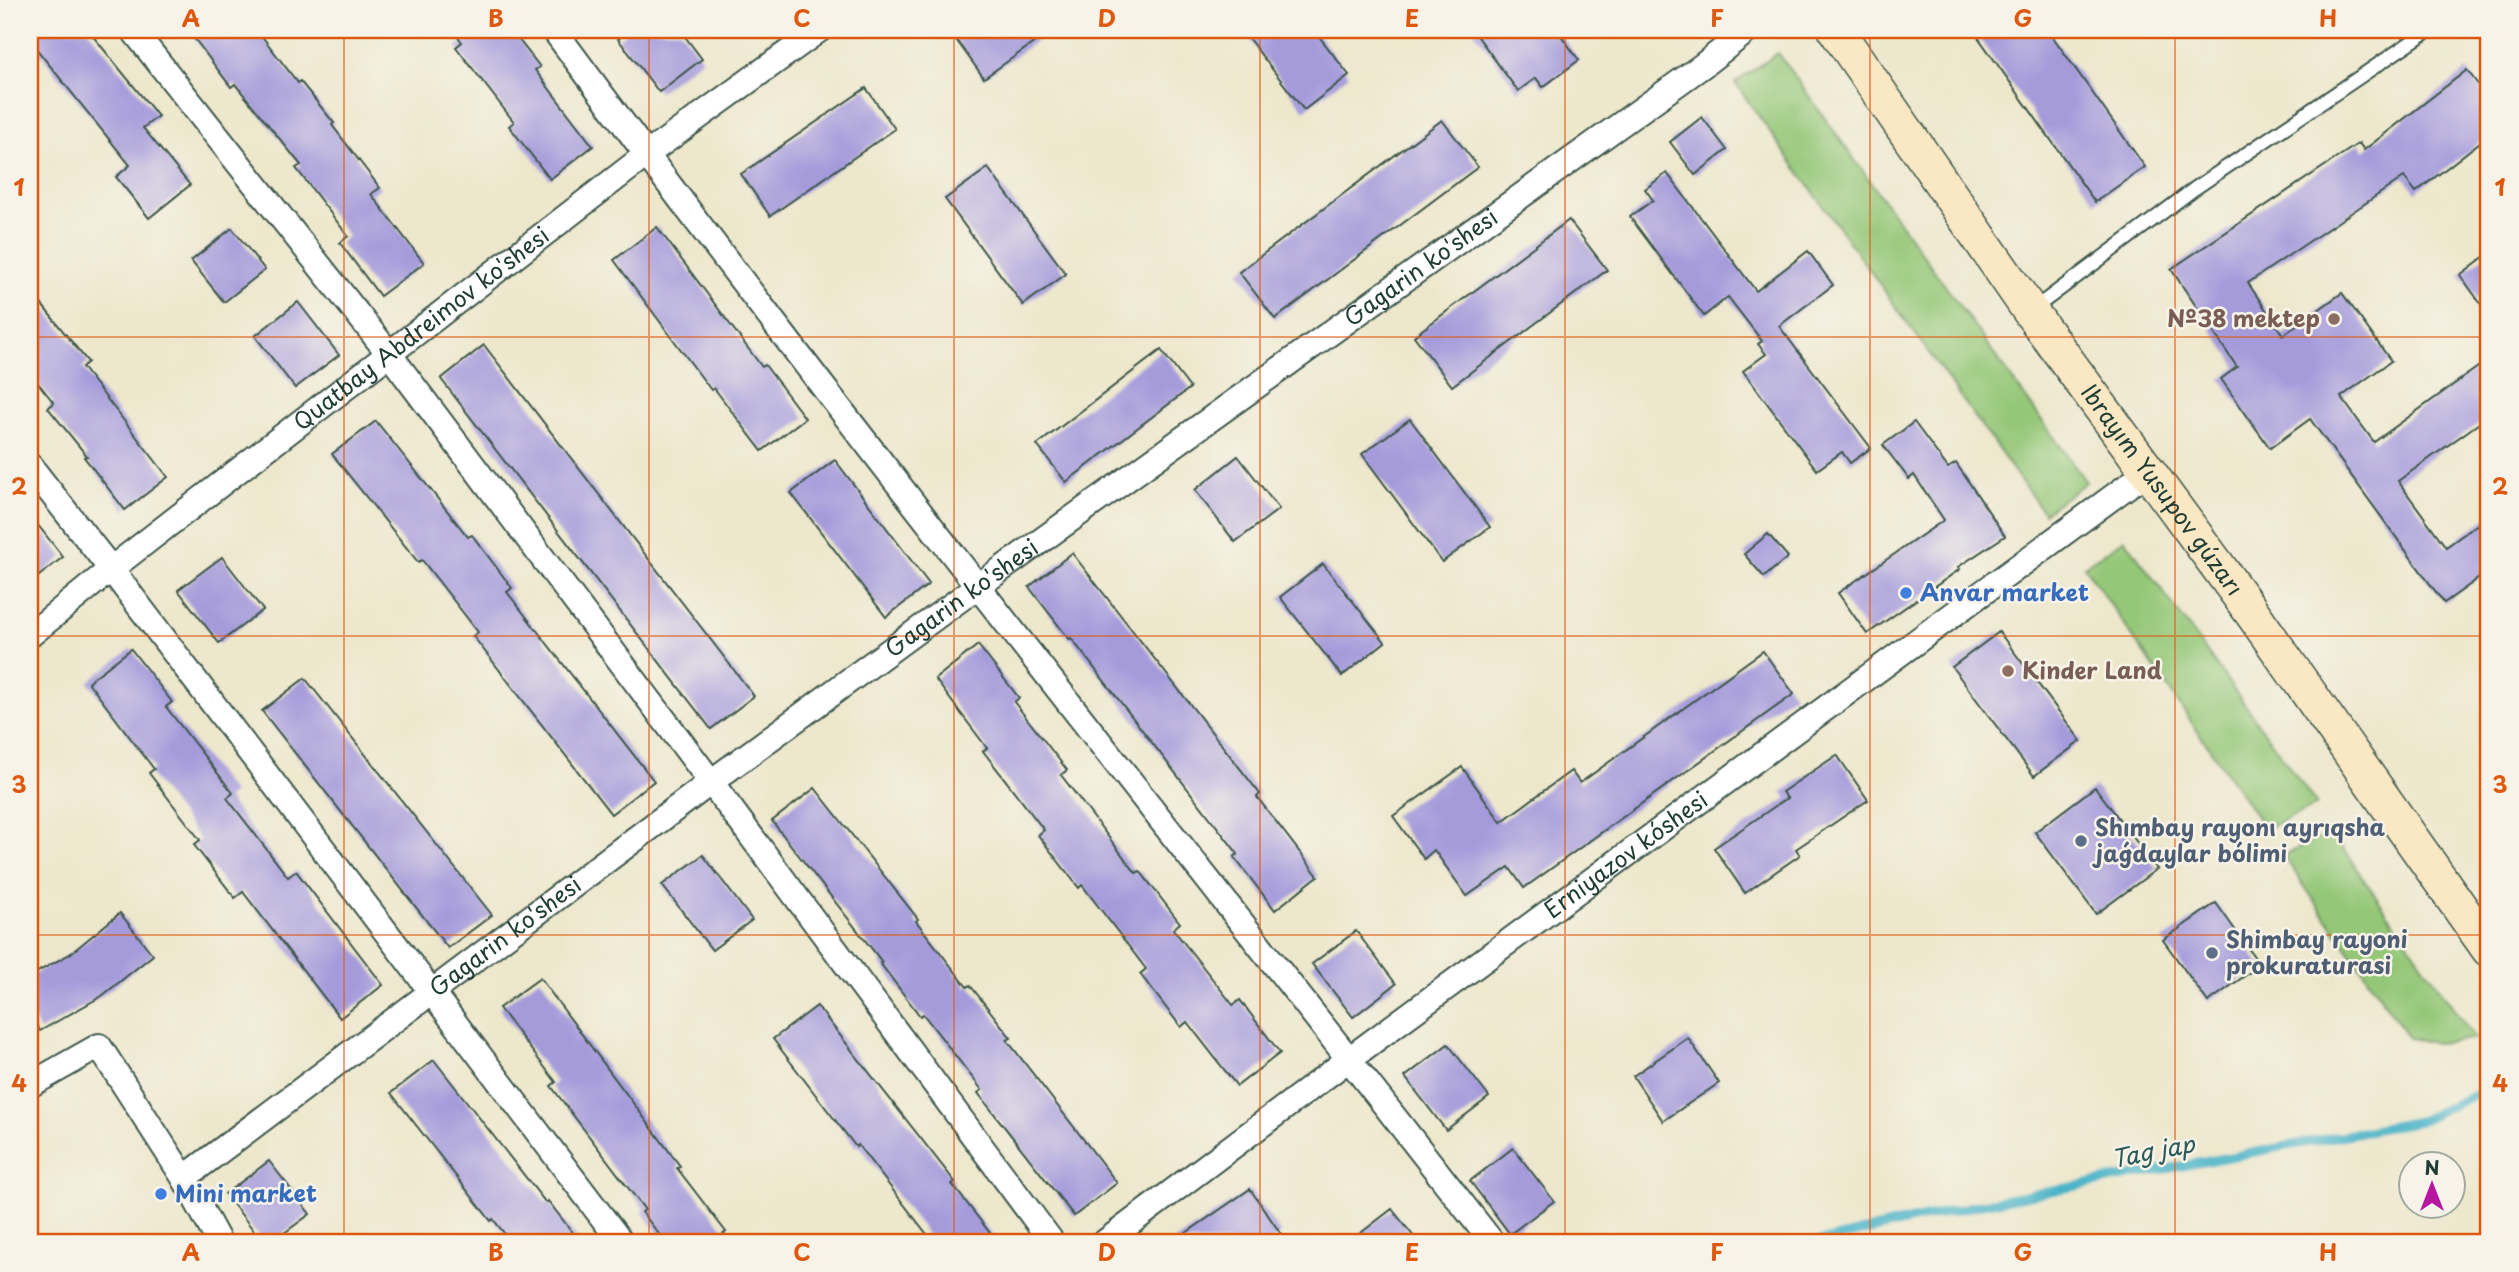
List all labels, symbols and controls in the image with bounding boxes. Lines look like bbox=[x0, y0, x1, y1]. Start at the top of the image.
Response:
text: A bbox=[182, 0, 200, 35]
text: B bbox=[488, 0, 504, 35]
text: C bbox=[793, 0, 811, 35]
text: D bbox=[1098, 0, 1116, 35]
text: E bbox=[1405, 0, 1419, 35]
text: F bbox=[1710, 0, 1724, 35]
text: G bbox=[2014, 0, 2032, 35]
text: H bbox=[2319, 0, 2337, 35]
text: 1 bbox=[14, 169, 25, 204]
text: 1 bbox=[2495, 169, 2506, 204]
street label: Gagarin ko'shesi bbox=[1336, 199, 1505, 334]
street label: Quatbay Abdreimov ko'shesi bbox=[285, 217, 556, 438]
place label: №38 mektep bbox=[2167, 300, 2320, 335]
marker: №38 mektep bbox=[2326, 311, 2342, 327]
street label: Ibrayım Yusupov gúzarı bbox=[2073, 376, 2253, 603]
text: 2 bbox=[11, 468, 27, 503]
text: 2 bbox=[2492, 468, 2508, 503]
street label: Gagarin ko'shesi bbox=[877, 529, 1045, 665]
place label: Anvar market bbox=[1920, 574, 2089, 609]
marker: Anvar market bbox=[1898, 585, 1914, 601]
place label: Kinder Land bbox=[2022, 652, 2162, 687]
marker: Kinder Land bbox=[2000, 663, 2016, 679]
text: 3 bbox=[11, 766, 27, 801]
text: 3 bbox=[2492, 766, 2508, 801]
street label: Erniyazov kóshesi bbox=[1536, 782, 1714, 926]
place label: Shımbay rayonı ayrıqsha jaǵdaylar bólimi bbox=[2092, 809, 2386, 870]
marker: Shımbay rayonı ayrıqsha jaǵdaylar bólimi bbox=[2073, 833, 2089, 849]
street label: Gagarin ko'shesi bbox=[421, 867, 588, 1004]
place label: Shimbay rayoni prokuraturasi bbox=[2226, 921, 2408, 982]
marker: Shimbay rayoni prokuraturasi bbox=[2204, 945, 2220, 961]
text: 4 bbox=[11, 1065, 27, 1100]
text: 4 bbox=[2492, 1065, 2508, 1100]
water label: Tag jap bbox=[2108, 1124, 2198, 1176]
north arrow bbox=[2396, 1150, 2466, 1220]
text: N bbox=[2424, 1153, 2440, 1181]
place label: Mini market bbox=[175, 1175, 317, 1210]
marker: Mini market bbox=[153, 1186, 169, 1202]
text: A bbox=[182, 1234, 200, 1269]
text: B bbox=[488, 1234, 504, 1269]
text: C bbox=[793, 1234, 811, 1269]
text: D bbox=[1098, 1234, 1116, 1269]
text: E bbox=[1405, 1234, 1419, 1269]
text: F bbox=[1710, 1234, 1724, 1269]
text: G bbox=[2014, 1234, 2032, 1269]
text: H bbox=[2319, 1234, 2337, 1269]

